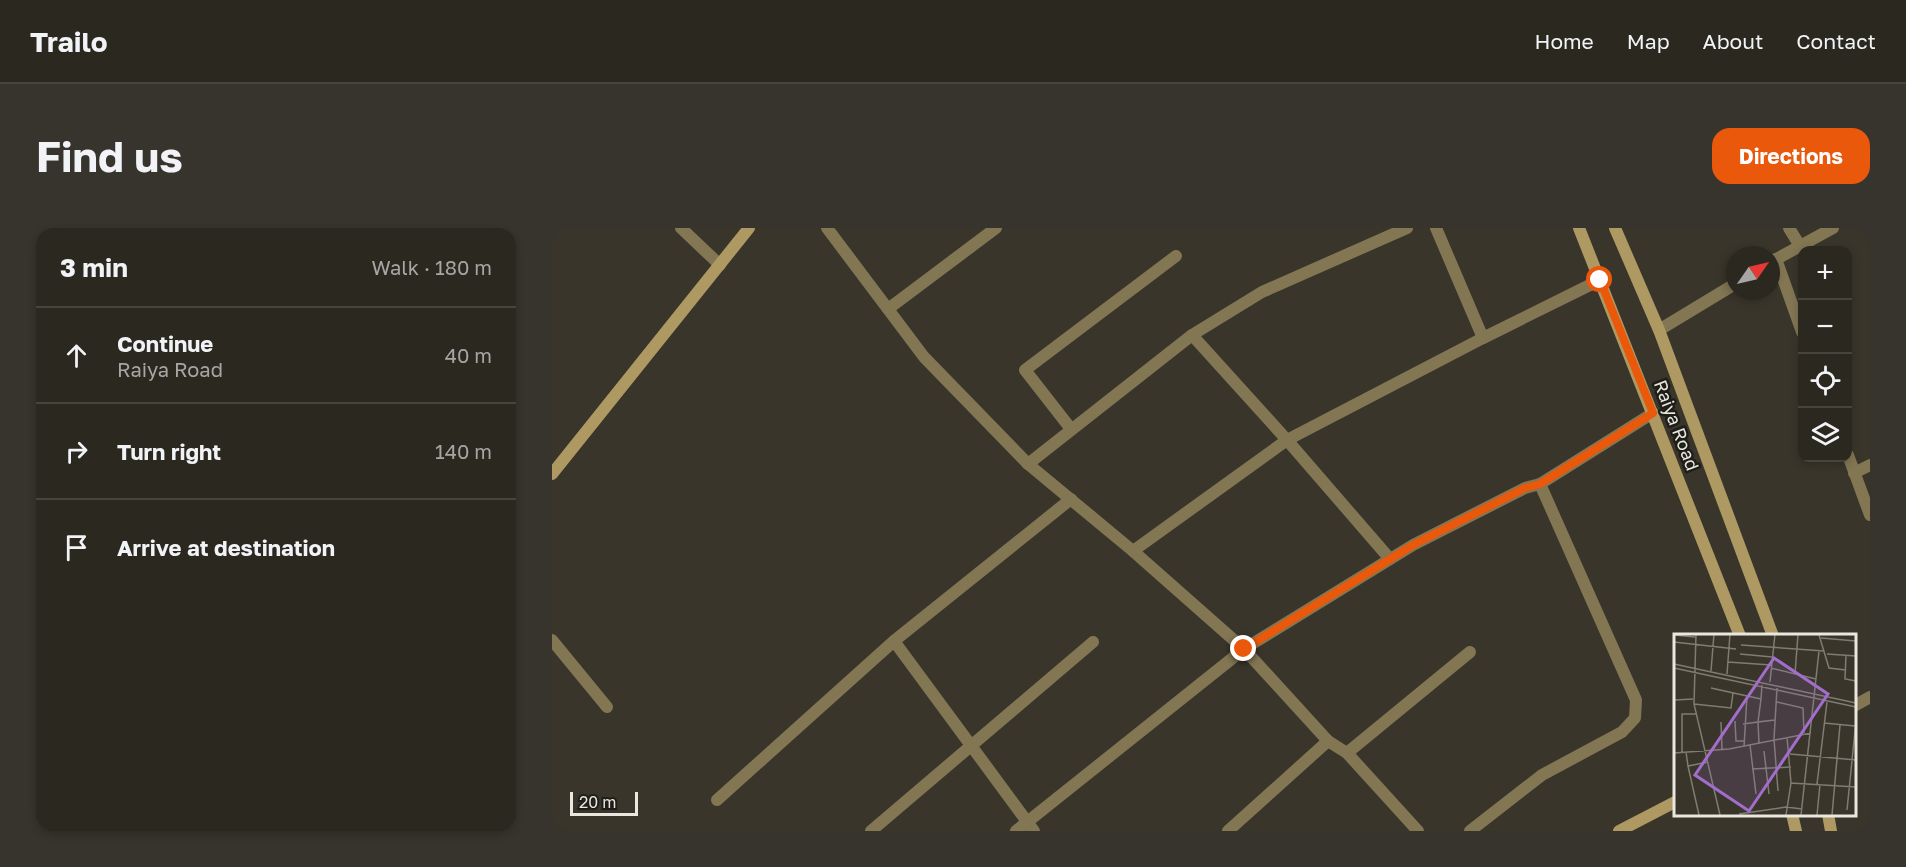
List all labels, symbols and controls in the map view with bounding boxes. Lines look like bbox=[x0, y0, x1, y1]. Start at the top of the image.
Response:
text: Trailo bbox=[30, 25, 108, 58]
text: Home bbox=[1534, 28, 1594, 54]
text: Map bbox=[1627, 28, 1670, 54]
text: About bbox=[1703, 28, 1763, 54]
text: Contact bbox=[1796, 28, 1876, 54]
button: Directions bbox=[1712, 128, 1870, 184]
text: Find us bbox=[36, 131, 183, 181]
north arrow bbox=[1726, 246, 1780, 300]
map controls bbox=[1798, 246, 1852, 462]
button: + bbox=[1798, 246, 1852, 300]
text: 3 min bbox=[60, 252, 128, 283]
text: Walk · 180 m bbox=[372, 255, 492, 279]
route start bbox=[1586, 266, 1612, 292]
button: − bbox=[1798, 300, 1852, 354]
text: Continue bbox=[117, 330, 213, 357]
icon: ahead bbox=[60, 339, 93, 372]
text: 40 m bbox=[445, 343, 492, 367]
button: locate bbox=[1798, 354, 1852, 408]
text: Raiya Road bbox=[117, 357, 223, 381]
street label: Raiya Road bbox=[1650, 377, 1704, 473]
button: layers bbox=[1798, 408, 1852, 462]
icon: right bbox=[60, 435, 93, 468]
text: Turn right bbox=[117, 438, 221, 465]
text: 140 m bbox=[435, 439, 492, 463]
icon: arrive bbox=[60, 531, 93, 564]
text: Arrive at destination bbox=[117, 534, 335, 561]
inset map bbox=[1674, 634, 1855, 816]
route end bbox=[1230, 635, 1256, 661]
scale bar bbox=[570, 789, 638, 816]
text: 20 m bbox=[579, 792, 616, 812]

